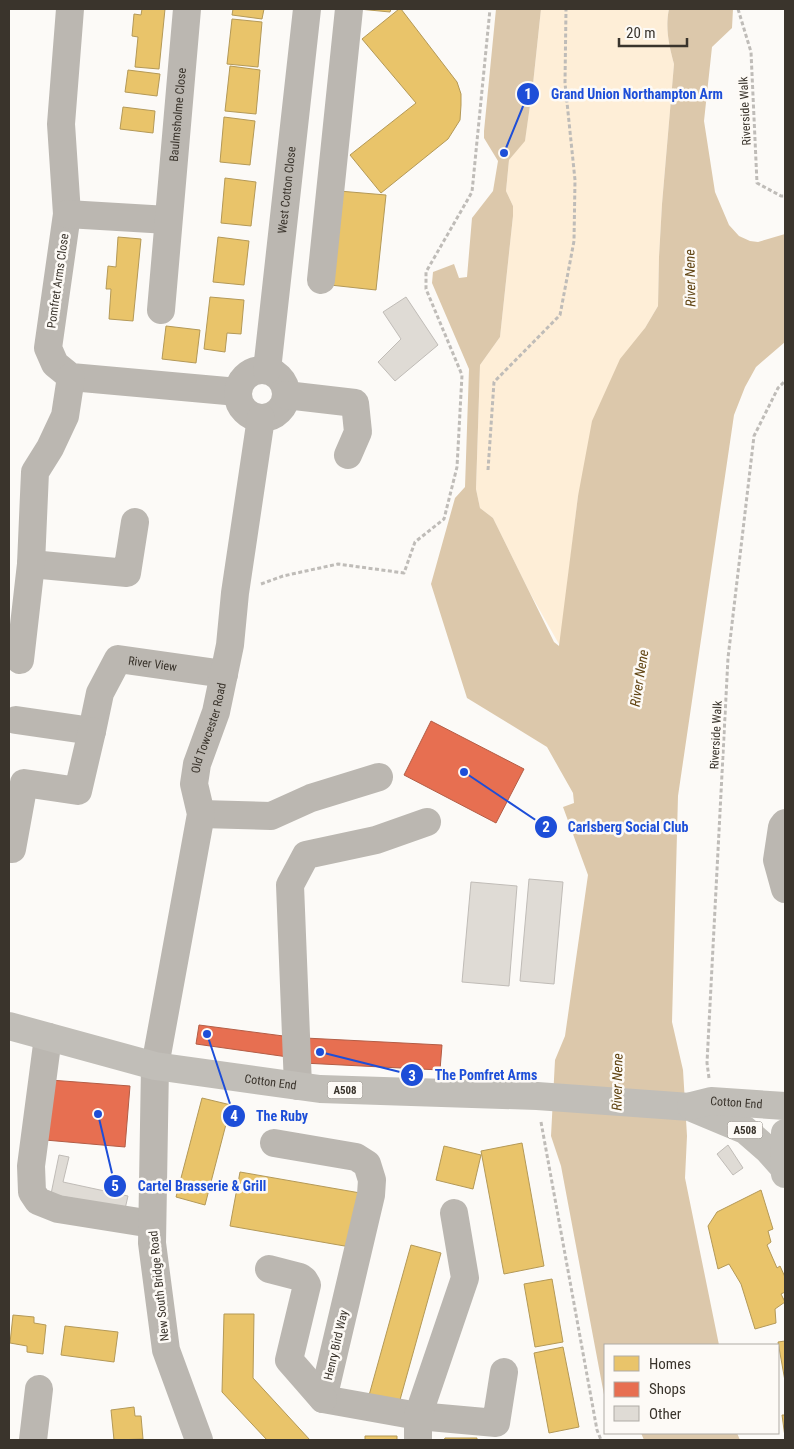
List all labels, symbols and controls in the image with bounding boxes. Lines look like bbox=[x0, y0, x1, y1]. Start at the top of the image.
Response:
scale bar bbox=[619, 15, 686, 47]
text: 20 m bbox=[626, 24, 656, 42]
street label: Baulmsholme Close bbox=[167, 67, 189, 162]
street label: Riverside Walk bbox=[736, 76, 754, 146]
callout: Grand Union Northampton Arm bbox=[516, 80, 733, 109]
text: 1 bbox=[524, 85, 532, 103]
text: Grand Union Northampton Arm bbox=[551, 86, 723, 102]
street label: West Cotton Close bbox=[275, 145, 299, 234]
street label: Pomfret Arms Close bbox=[44, 232, 72, 329]
water label: River Nene bbox=[681, 249, 699, 307]
water label: River Nene bbox=[627, 648, 651, 708]
street label: River View bbox=[127, 654, 178, 674]
street label: Old Towcester Road bbox=[189, 681, 229, 774]
street label: Riverside Walk bbox=[707, 700, 725, 770]
callout: Carlsberg Social Club bbox=[533, 813, 699, 842]
text: 2 bbox=[542, 818, 550, 836]
text: Carlsberg Social Club bbox=[568, 819, 688, 835]
water label: River Nene bbox=[608, 1053, 626, 1111]
callout: The Pomfret Arms bbox=[400, 1061, 547, 1090]
text: 3 bbox=[408, 1067, 416, 1085]
text: The Pomfret Arms bbox=[435, 1067, 537, 1083]
street label: Cotton End bbox=[244, 1072, 297, 1093]
road number: A508 bbox=[328, 1082, 362, 1098]
street label: Cotton End bbox=[710, 1094, 763, 1111]
callout: The Ruby bbox=[221, 1101, 318, 1130]
text: 4 bbox=[230, 1107, 238, 1125]
text: The Ruby bbox=[256, 1108, 309, 1124]
road number: A508 bbox=[728, 1122, 762, 1138]
callout: Cartel Brasserie & Grill bbox=[103, 1172, 276, 1201]
text: 5 bbox=[111, 1177, 119, 1195]
text: Cartel Brasserie & Grill bbox=[138, 1178, 266, 1194]
street label: New South Bridge Road bbox=[146, 1230, 172, 1342]
street label: Henry Bird Way bbox=[321, 1309, 351, 1381]
legend bbox=[604, 1344, 779, 1434]
text: Homes bbox=[649, 1355, 691, 1373]
text: Shops bbox=[649, 1380, 686, 1398]
text: Other bbox=[649, 1405, 682, 1423]

